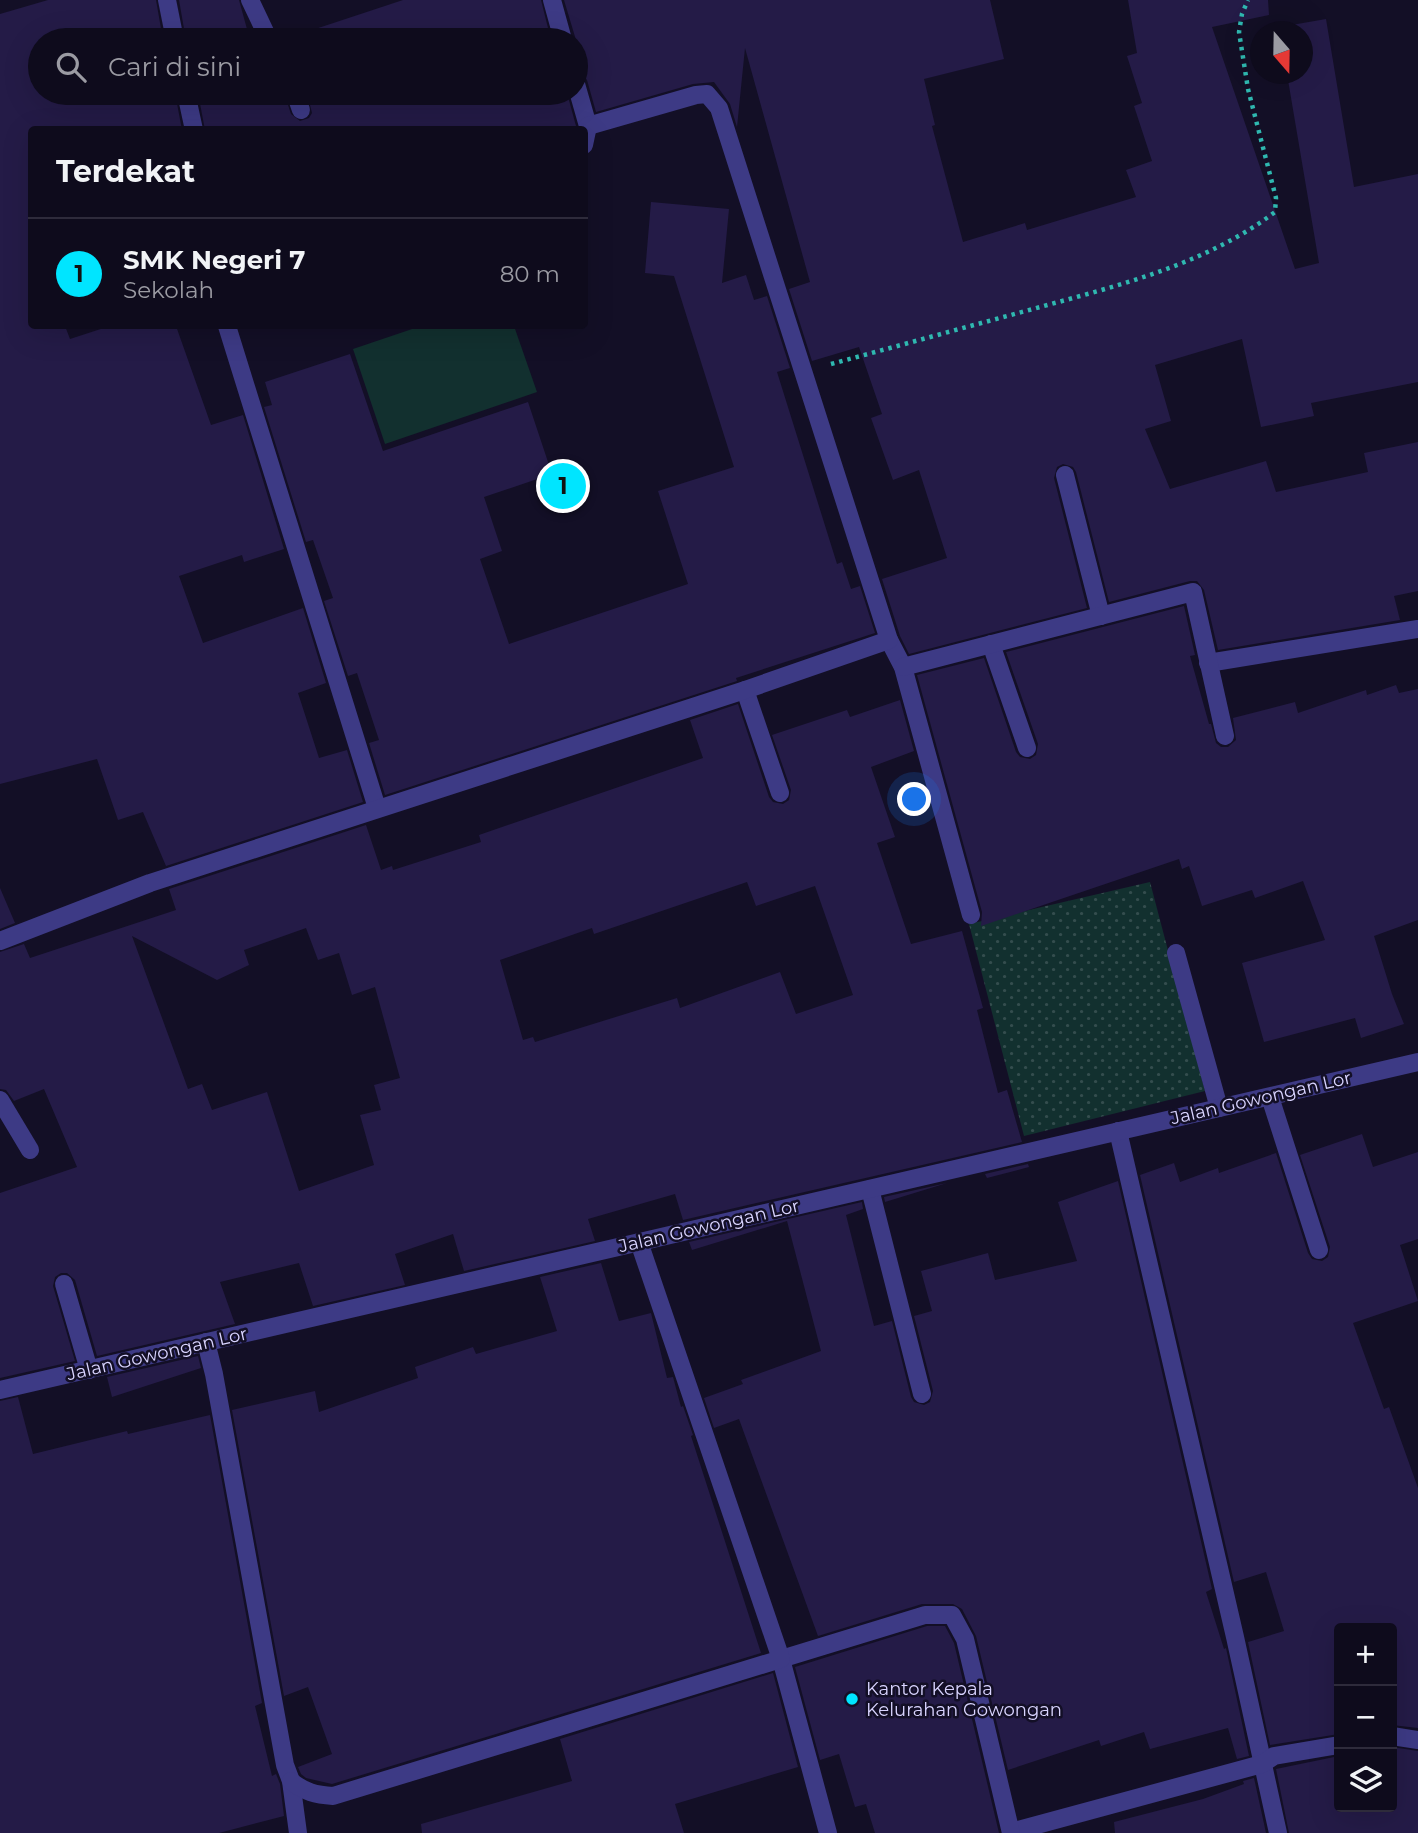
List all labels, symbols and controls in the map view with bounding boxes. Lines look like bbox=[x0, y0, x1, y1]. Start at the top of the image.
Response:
north arrow bbox=[1250, 21, 1313, 84]
search box bbox=[28, 28, 588, 105]
icon: search bbox=[52, 48, 90, 86]
text: Cari di sini bbox=[108, 51, 241, 83]
text: Terdekat bbox=[56, 153, 195, 190]
text: SMK Negeri 7 bbox=[123, 244, 305, 276]
text: 1 bbox=[74, 260, 84, 288]
text: 80 m bbox=[500, 260, 560, 288]
text: Sekolah bbox=[123, 276, 214, 304]
pin: 1 bbox=[540, 460, 586, 512]
your location bbox=[897, 782, 931, 816]
street label: Jalan Gowongan Lor bbox=[1168, 1067, 1353, 1130]
street label: Jalan Gowongan Lor bbox=[616, 1195, 801, 1258]
street label: Jalan Gowongan Lor bbox=[64, 1323, 249, 1386]
map controls bbox=[1334, 1623, 1397, 1812]
button: + bbox=[1334, 1623, 1397, 1686]
place label: Kantor Kepala Kelurahan Gowongan bbox=[866, 1678, 1062, 1721]
button: − bbox=[1334, 1686, 1397, 1749]
marker: Kantor Kepala Kelurahan Gowongan bbox=[844, 1691, 860, 1707]
button: layers bbox=[1334, 1749, 1397, 1812]

